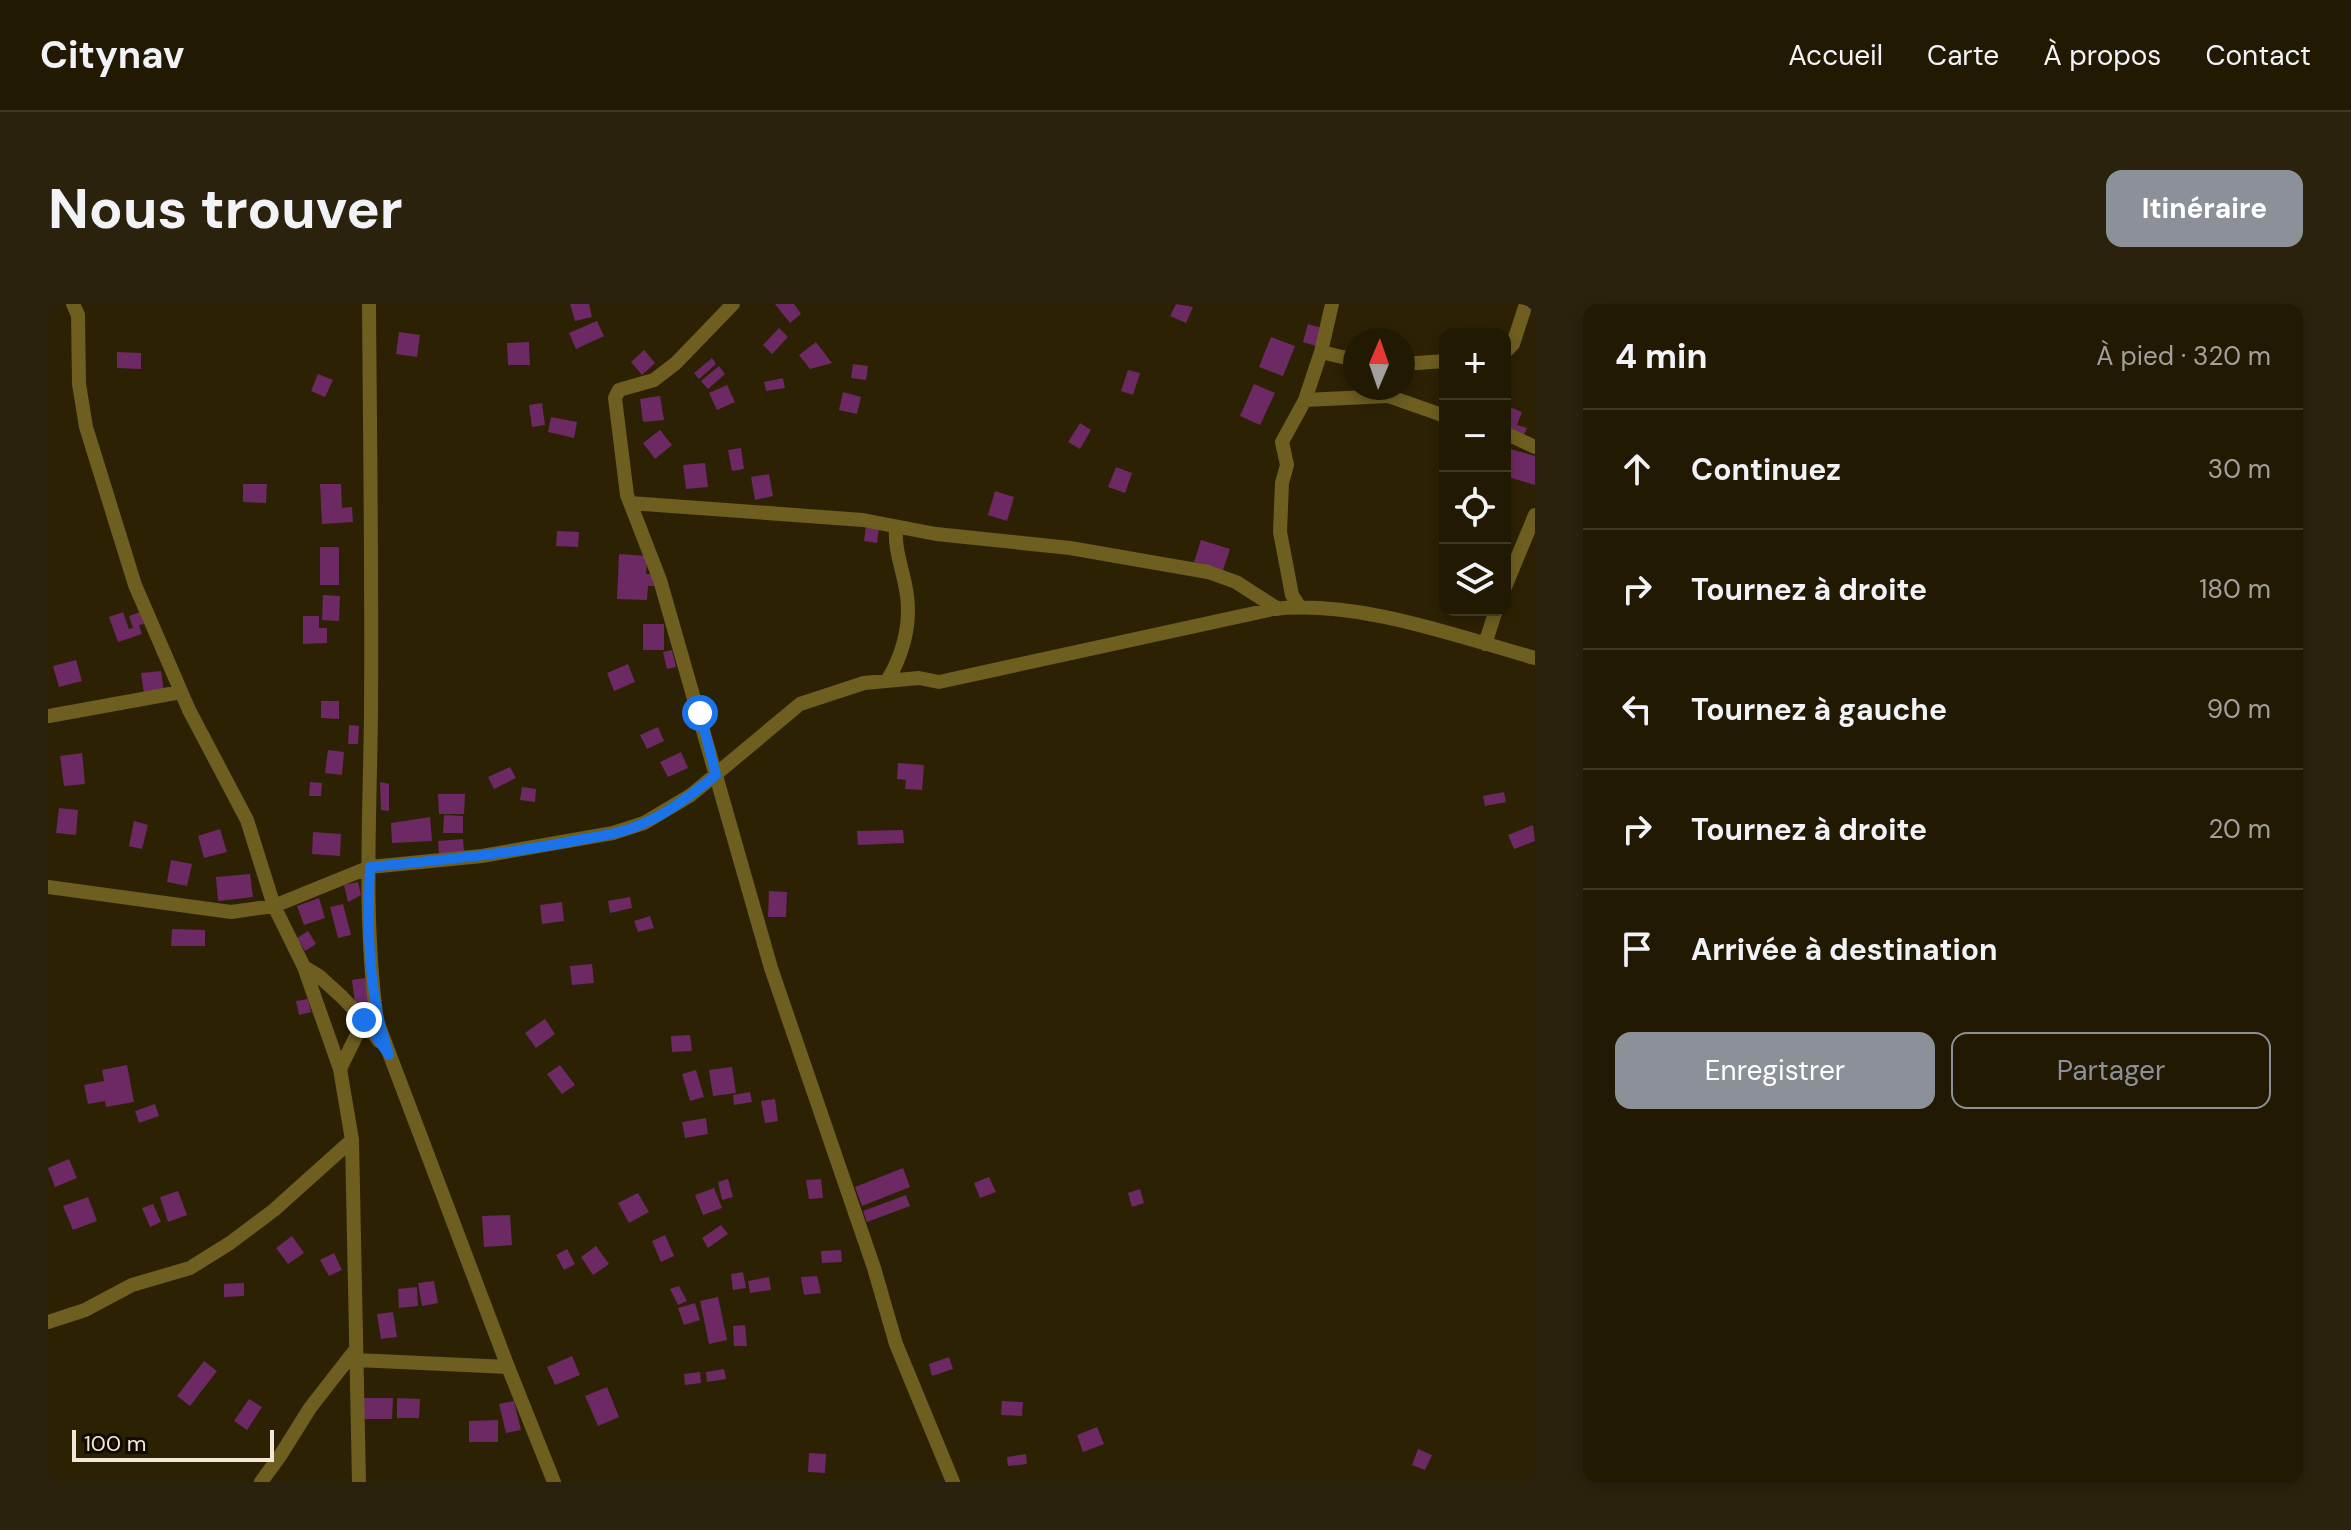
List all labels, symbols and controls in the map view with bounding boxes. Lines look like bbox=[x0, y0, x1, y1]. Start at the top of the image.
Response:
text: Citynav bbox=[40, 30, 184, 80]
text: Accueil bbox=[1788, 37, 1883, 74]
text: Carte bbox=[1927, 37, 1999, 74]
text: À propos bbox=[2043, 37, 2161, 74]
text: Contact bbox=[2205, 37, 2311, 74]
button: Itinéraire bbox=[2106, 170, 2303, 247]
text: Nous trouver bbox=[48, 172, 403, 245]
north arrow bbox=[1343, 328, 1415, 400]
map controls bbox=[1439, 328, 1511, 616]
button: + bbox=[1439, 328, 1511, 400]
text: 4 min bbox=[1615, 334, 1707, 379]
text: À pied · 320 m bbox=[2096, 339, 2271, 373]
button: − bbox=[1439, 400, 1511, 472]
icon: ahead bbox=[1615, 447, 1659, 491]
text: Continuez bbox=[1691, 450, 1841, 489]
text: 30 m bbox=[2208, 452, 2271, 486]
button: locate bbox=[1439, 472, 1511, 544]
button: layers bbox=[1439, 544, 1511, 616]
icon: right bbox=[1615, 567, 1659, 611]
text: Tournez à droite bbox=[1691, 570, 1927, 609]
text: 180 m bbox=[2199, 572, 2271, 606]
icon: left bbox=[1615, 687, 1659, 731]
text: Tournez à gauche bbox=[1691, 690, 1947, 729]
text: 90 m bbox=[2207, 692, 2271, 726]
route start bbox=[682, 695, 718, 731]
icon: right bbox=[1615, 807, 1659, 851]
text: Tournez à droite bbox=[1691, 810, 1927, 849]
text: 20 m bbox=[2208, 812, 2271, 846]
icon: arrive bbox=[1615, 927, 1659, 971]
text: Arrivée à destination bbox=[1691, 930, 1997, 969]
route end bbox=[346, 1002, 382, 1038]
button: Enregistrer bbox=[1615, 1032, 1935, 1109]
button: Partager bbox=[1951, 1032, 2271, 1109]
scale bar bbox=[72, 1426, 274, 1462]
text: 100 m bbox=[84, 1429, 146, 1458]

